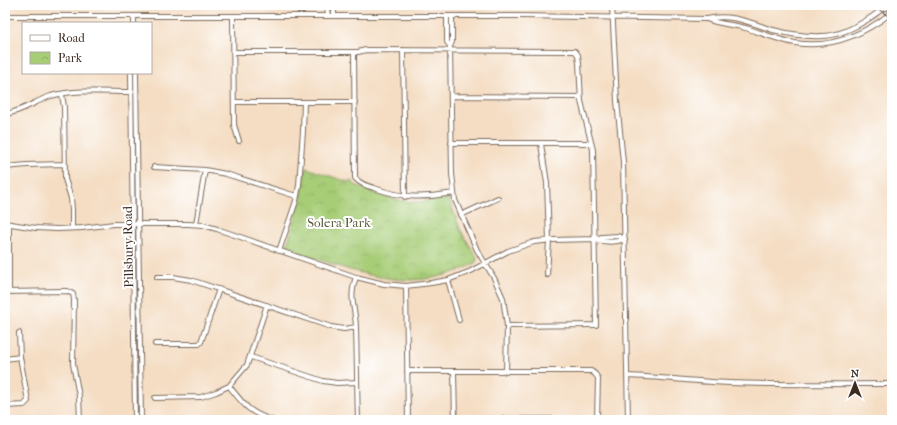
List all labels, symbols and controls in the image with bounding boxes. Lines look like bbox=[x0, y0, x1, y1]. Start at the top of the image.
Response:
legend bbox=[22, 22, 152, 74]
text: Road bbox=[58, 31, 85, 45]
text: Park bbox=[58, 51, 83, 65]
street label: Pillsbury Road bbox=[120, 205, 136, 288]
park label: Solera Park bbox=[307, 215, 371, 230]
north arrow bbox=[835, 363, 875, 403]
text: N bbox=[851, 367, 860, 380]

